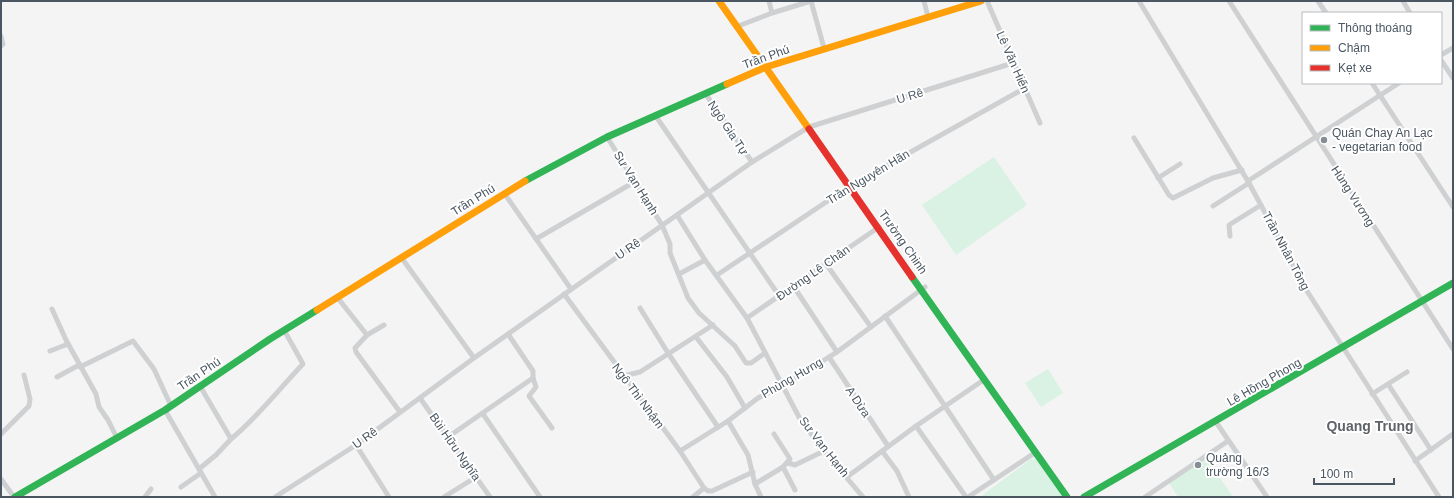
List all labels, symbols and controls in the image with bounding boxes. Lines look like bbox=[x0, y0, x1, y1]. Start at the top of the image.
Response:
legend bbox=[1302, 12, 1442, 84]
text: Thông thoáng bbox=[1338, 21, 1412, 35]
street label: Lê Văn Hiến bbox=[993, 29, 1033, 95]
text: Chậm bbox=[1338, 41, 1370, 55]
street label: Trần Phú bbox=[741, 42, 791, 72]
text: Kẹt xe bbox=[1338, 61, 1372, 75]
street label: U Rê bbox=[895, 85, 925, 107]
street label: Ngô Gia Tự bbox=[705, 98, 751, 158]
place label: Quán Chay An Lạc - vegetarian food bbox=[1332, 126, 1433, 154]
marker: Quán Chay An Lạc - vegetarian food bbox=[1319, 135, 1329, 145]
street label: Trần Nguyên Hãn bbox=[824, 147, 912, 207]
street label: Sư Vạn Hạnh bbox=[611, 148, 661, 218]
street label: Hùng Vương bbox=[1328, 163, 1378, 229]
street label: Trần Phú bbox=[449, 181, 497, 219]
street label: Trường Chinh bbox=[876, 207, 930, 277]
street label: Trần Nhân Tông bbox=[1259, 209, 1313, 293]
street label: U Rê bbox=[613, 235, 643, 263]
street label: Đường Lê Chân bbox=[774, 242, 852, 304]
street label: Trần Phú bbox=[175, 355, 223, 393]
street label: Phùng Hưng bbox=[759, 355, 825, 401]
street label: Lê Hồng Phong bbox=[1224, 355, 1304, 409]
street label: Ngô Thì Nhậm bbox=[609, 361, 667, 431]
street label: A Dừa bbox=[843, 384, 874, 420]
street label: Bùi Hữu Nghĩa bbox=[426, 410, 484, 484]
street label: Sư Vạn Hạnh bbox=[796, 414, 852, 480]
district label: Quang Trung bbox=[1326, 418, 1414, 434]
street label: U Rê bbox=[350, 424, 380, 452]
place label: Quảng trường 16/3 bbox=[1206, 451, 1270, 479]
marker: Quảng trường 16/3 bbox=[1193, 460, 1203, 470]
scale bar bbox=[1314, 460, 1394, 486]
text: 100 m bbox=[1320, 467, 1353, 481]

